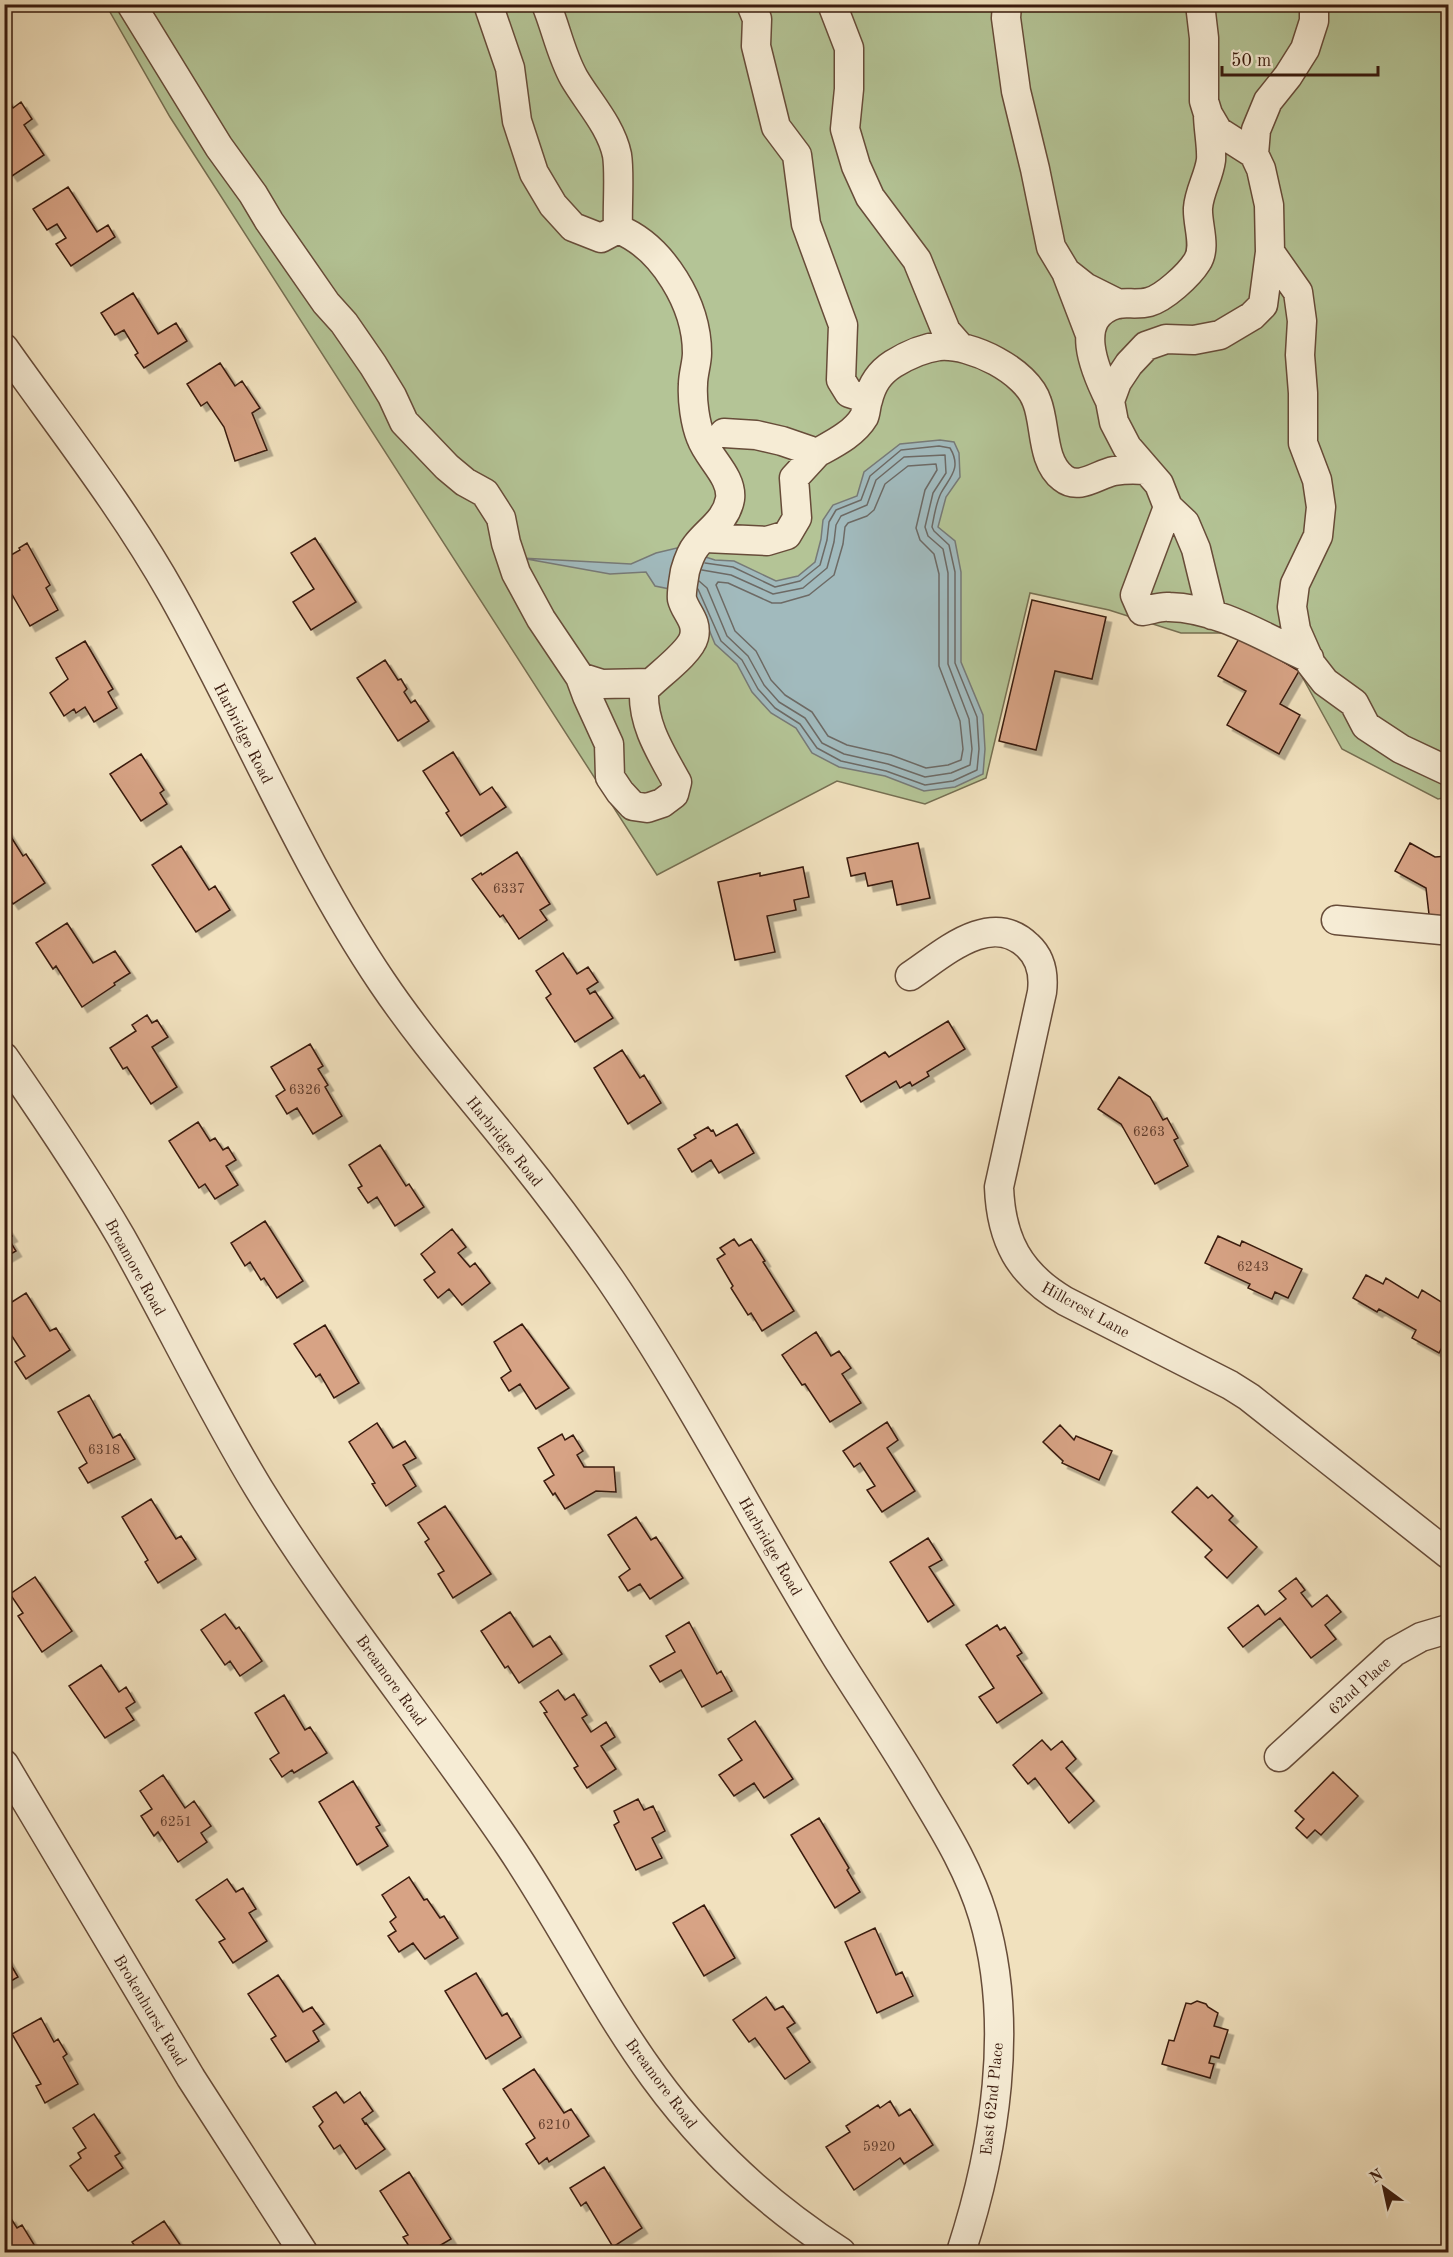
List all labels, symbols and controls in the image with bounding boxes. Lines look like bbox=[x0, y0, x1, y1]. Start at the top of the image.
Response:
scale bar bbox=[1222, 39, 1378, 77]
text: 50 m bbox=[1231, 52, 1271, 70]
street label: Harbridge Road bbox=[210, 681, 274, 787]
house number: 6337 bbox=[493, 882, 525, 896]
house number: 6326 bbox=[289, 1083, 321, 1097]
street label: Harbridge Road bbox=[462, 1094, 544, 1190]
house number: 6263 bbox=[1133, 1125, 1165, 1139]
street label: Breamore Road bbox=[101, 1217, 167, 1319]
house number: 6243 bbox=[1237, 1260, 1269, 1274]
street label: Hillcrest Lane bbox=[1038, 1280, 1132, 1342]
house number: 6318 bbox=[88, 1443, 120, 1457]
street label: Harbridge Road bbox=[735, 1495, 804, 1599]
street label: Breamore Road bbox=[352, 1633, 428, 1729]
street label: 62nd Place bbox=[1326, 1655, 1394, 1718]
house number: 6251 bbox=[160, 1815, 192, 1829]
street label: Brokenhurst Road bbox=[110, 1953, 189, 2069]
street label: Breamore Road bbox=[622, 2036, 699, 2132]
street label: East 62nd Place bbox=[979, 2042, 1007, 2156]
house number: 6210 bbox=[538, 2118, 570, 2132]
house number: 5920 bbox=[863, 2140, 895, 2154]
north arrow bbox=[1354, 2158, 1414, 2218]
text: N bbox=[1367, 2167, 1387, 2187]

